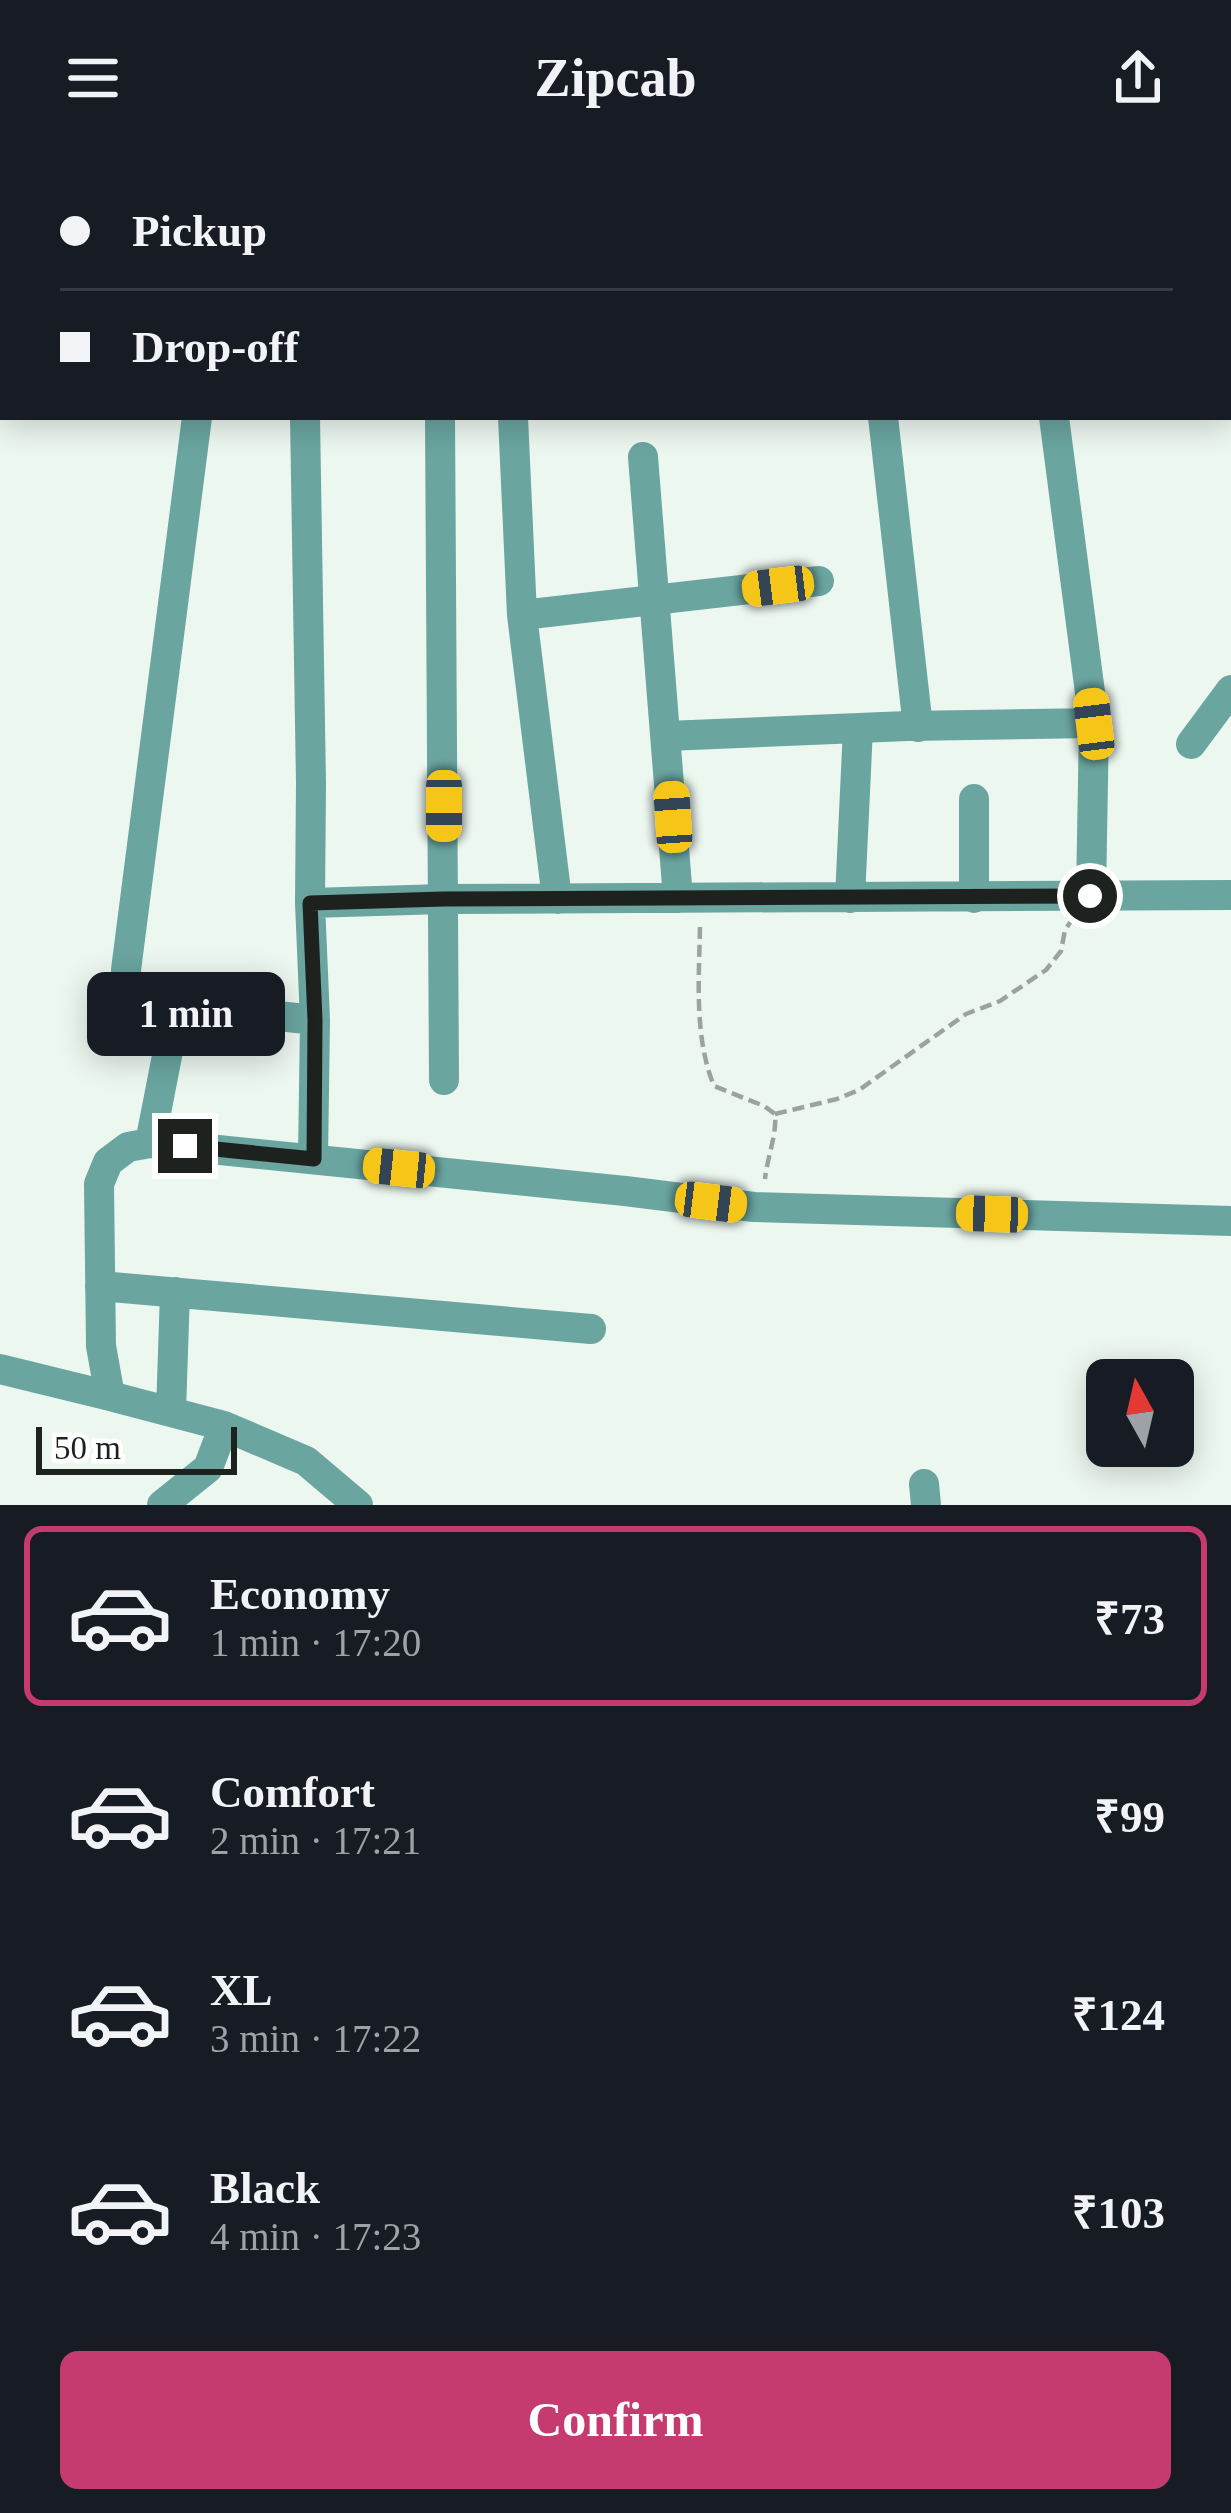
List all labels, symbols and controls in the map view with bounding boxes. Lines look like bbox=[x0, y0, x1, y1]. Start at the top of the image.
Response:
icon: menu bbox=[60, 45, 126, 111]
icon: share bbox=[1105, 45, 1171, 111]
text: Zipcab bbox=[534, 48, 697, 108]
text: Pickup bbox=[132, 206, 267, 256]
text: Drop-off bbox=[132, 322, 299, 372]
car bbox=[740, 564, 816, 608]
car bbox=[1072, 686, 1116, 762]
car bbox=[426, 770, 462, 842]
car bbox=[653, 780, 693, 854]
route start bbox=[1063, 869, 1117, 923]
callout: 1 min bbox=[86, 972, 284, 1056]
text: 1 min bbox=[139, 992, 233, 1035]
route end bbox=[158, 1119, 212, 1173]
car bbox=[361, 1146, 437, 1190]
car bbox=[673, 1180, 749, 1224]
car bbox=[955, 1195, 1029, 1233]
north arrow bbox=[1086, 1359, 1194, 1467]
map controls bbox=[1086, 1359, 1194, 1467]
scale bar bbox=[36, 1421, 237, 1474]
text: 50 m bbox=[54, 1430, 121, 1466]
icon: car bbox=[66, 1562, 174, 1670]
text: Economy bbox=[210, 1569, 390, 1619]
text: ₹73 bbox=[1094, 1594, 1165, 1644]
text: 1 min · 17:20 bbox=[210, 1621, 421, 1664]
icon: car bbox=[66, 1760, 174, 1868]
text: Comfort bbox=[210, 1767, 375, 1817]
text: ₹99 bbox=[1094, 1792, 1165, 1842]
text: 2 min · 17:21 bbox=[210, 1819, 421, 1862]
icon: car bbox=[66, 1958, 174, 2066]
text: XL bbox=[210, 1965, 273, 2015]
text: ₹124 bbox=[1072, 1990, 1165, 2040]
text: 3 min · 17:22 bbox=[210, 2017, 421, 2060]
icon: car bbox=[66, 2156, 174, 2264]
text: Black bbox=[210, 2163, 320, 2213]
text: ₹103 bbox=[1072, 2188, 1165, 2238]
text: 4 min · 17:23 bbox=[210, 2215, 421, 2258]
button: Confirm bbox=[60, 2351, 1171, 2489]

